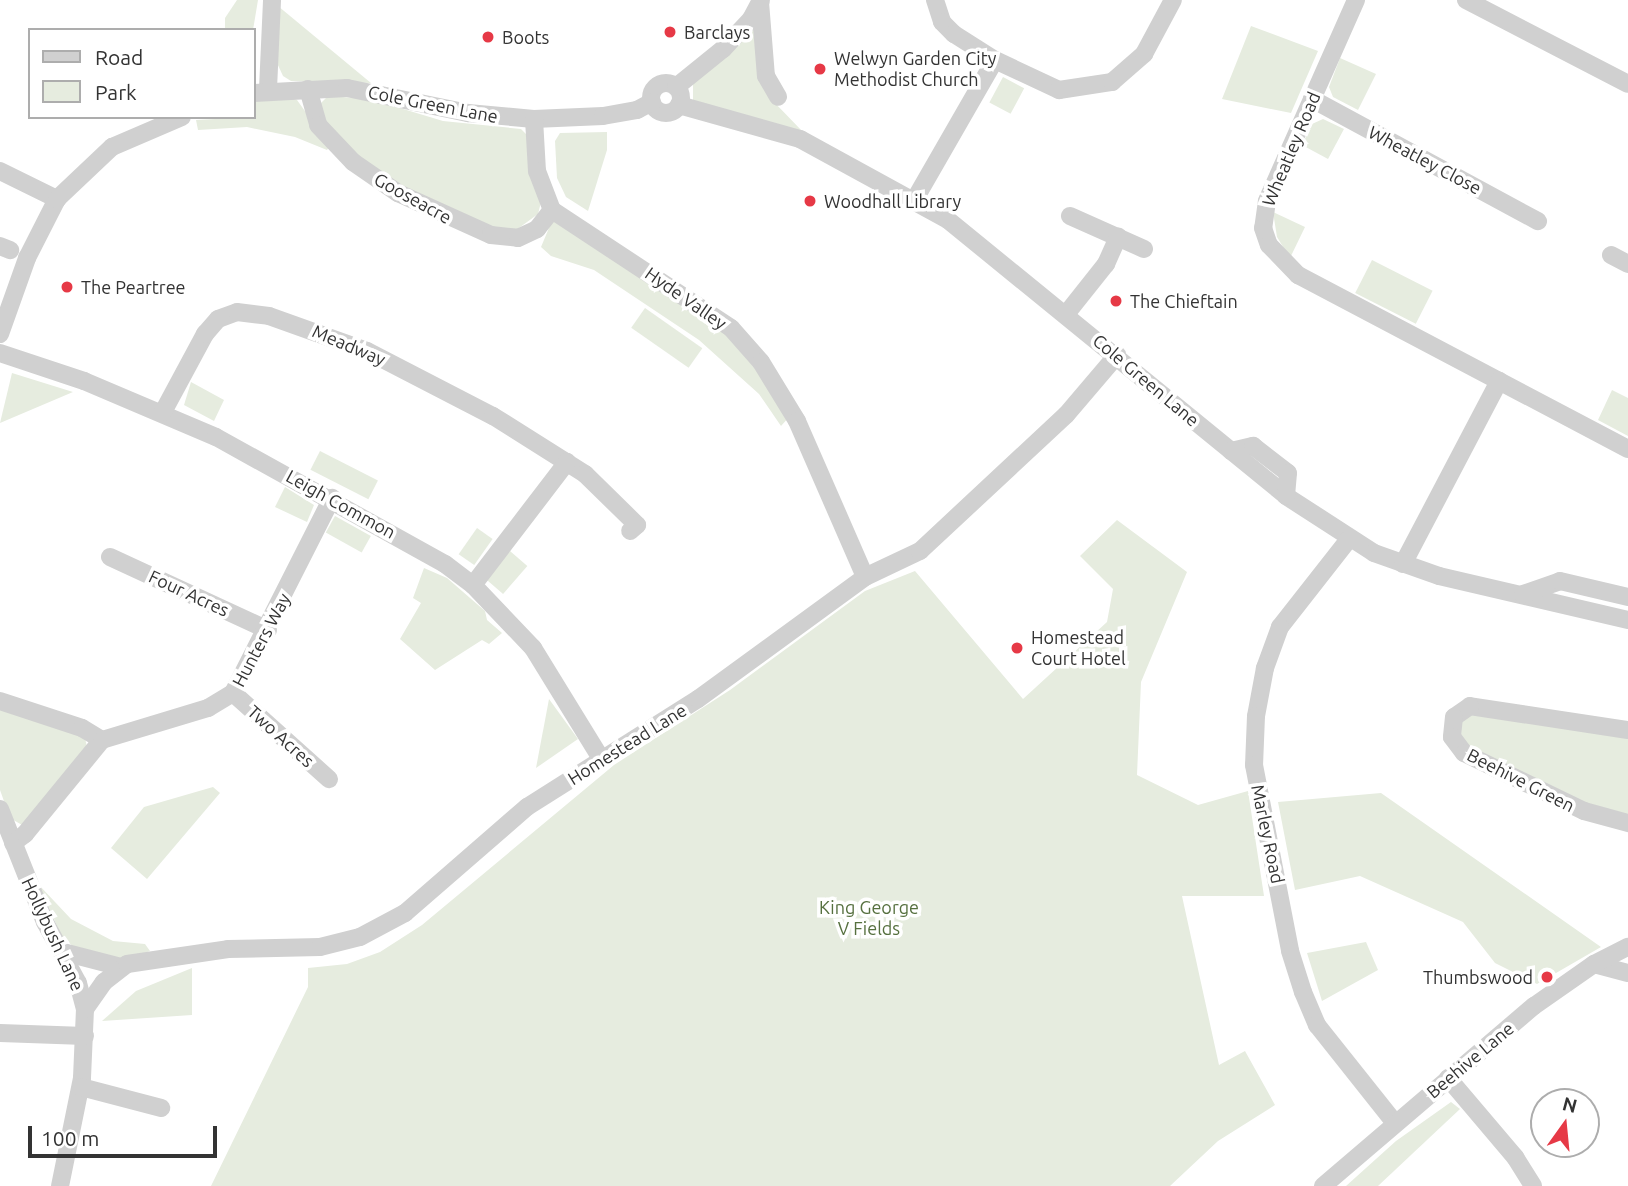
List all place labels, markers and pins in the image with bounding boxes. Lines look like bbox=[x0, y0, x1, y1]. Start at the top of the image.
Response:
place label: Barclays bbox=[684, 21, 750, 43]
marker: Barclays bbox=[662, 24, 678, 40]
place label: Boots bbox=[502, 26, 549, 48]
marker: Boots bbox=[480, 29, 496, 45]
place label: Welwyn Garden City Methodist Church bbox=[834, 48, 996, 90]
marker: Welwyn Garden City Methodist Church bbox=[812, 61, 828, 77]
place label: Woodhall Library bbox=[824, 190, 961, 212]
marker: Woodhall Library bbox=[802, 193, 818, 209]
place label: The Peartree bbox=[81, 276, 186, 298]
marker: The Peartree bbox=[59, 279, 75, 295]
place label: The Chieftain bbox=[1130, 290, 1238, 312]
marker: The Chieftain bbox=[1108, 293, 1124, 309]
place label: Homestead Court Hotel bbox=[1031, 627, 1126, 670]
marker: Homestead Court Hotel bbox=[1009, 640, 1025, 656]
place label: Thumbswood bbox=[1423, 966, 1533, 988]
marker: Thumbswood bbox=[1539, 969, 1555, 985]

